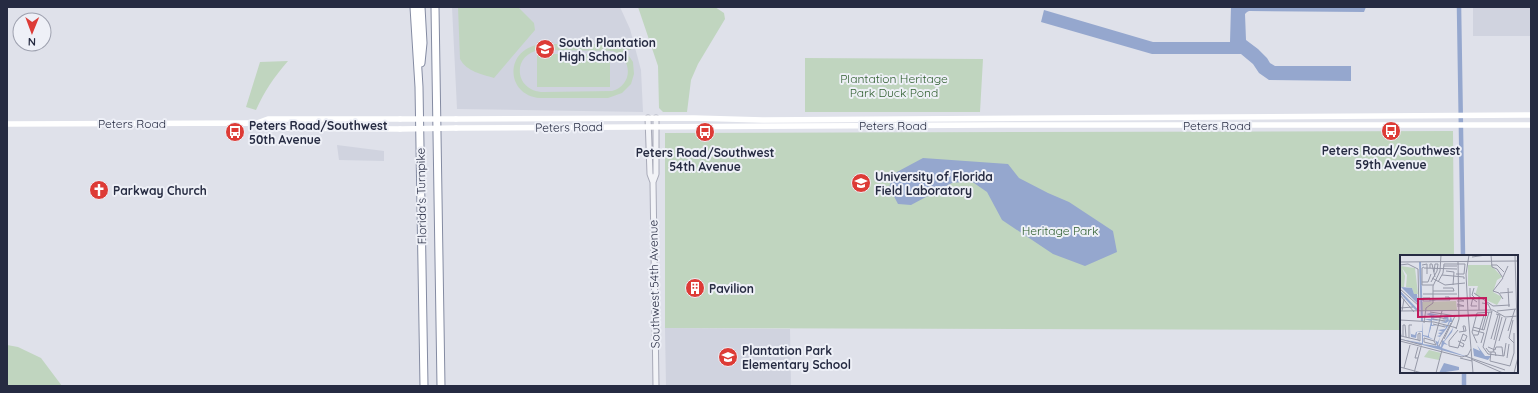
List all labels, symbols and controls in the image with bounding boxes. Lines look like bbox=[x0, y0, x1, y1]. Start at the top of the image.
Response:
north arrow bbox=[12, 12, 52, 52]
text: N bbox=[28, 35, 36, 49]
place label: South Plantation High School bbox=[559, 35, 656, 64]
school or university icon: South Plantation High School bbox=[534, 38, 556, 60]
park label: Plantation Heritage Park Duck Pond bbox=[840, 71, 948, 100]
street label: Peters Road bbox=[98, 116, 166, 131]
place label: Peters Road/Southwest 50th Avenue bbox=[249, 118, 388, 147]
street label: Peters Road bbox=[859, 118, 927, 133]
street label: Peters Road bbox=[1183, 118, 1251, 133]
street label: Peters Road bbox=[535, 119, 603, 135]
bus stop icon: Peters Road/Southwest 59th Avenue bbox=[1380, 120, 1402, 142]
bus stop icon: Peters Road/Southwest 50th Avenue bbox=[224, 121, 246, 143]
bus stop icon: Peters Road/Southwest 54th Avenue bbox=[694, 121, 716, 143]
place label: Peters Road/Southwest 59th Avenue bbox=[1322, 143, 1460, 172]
place label: Peters Road/Southwest 54th Avenue bbox=[636, 145, 774, 174]
street label: Florida's Turnpike bbox=[413, 147, 429, 244]
place label: University of Florida Field Laboratory bbox=[875, 169, 993, 198]
school or university icon: University of Florida Field Laboratory bbox=[850, 172, 872, 194]
church icon: Parkway Church bbox=[88, 179, 110, 201]
place label: Parkway Church bbox=[113, 183, 207, 198]
street label: Southwest 54th Avenue bbox=[645, 219, 663, 348]
park label: Heritage Park bbox=[1022, 223, 1098, 238]
inset map bbox=[1400, 255, 1518, 373]
building icon: Pavilion bbox=[684, 277, 706, 299]
place label: Pavilion bbox=[709, 281, 754, 296]
place label: Plantation Park Elementary School bbox=[742, 343, 851, 372]
school or university icon: Plantation Park Elementary School bbox=[717, 346, 739, 368]

